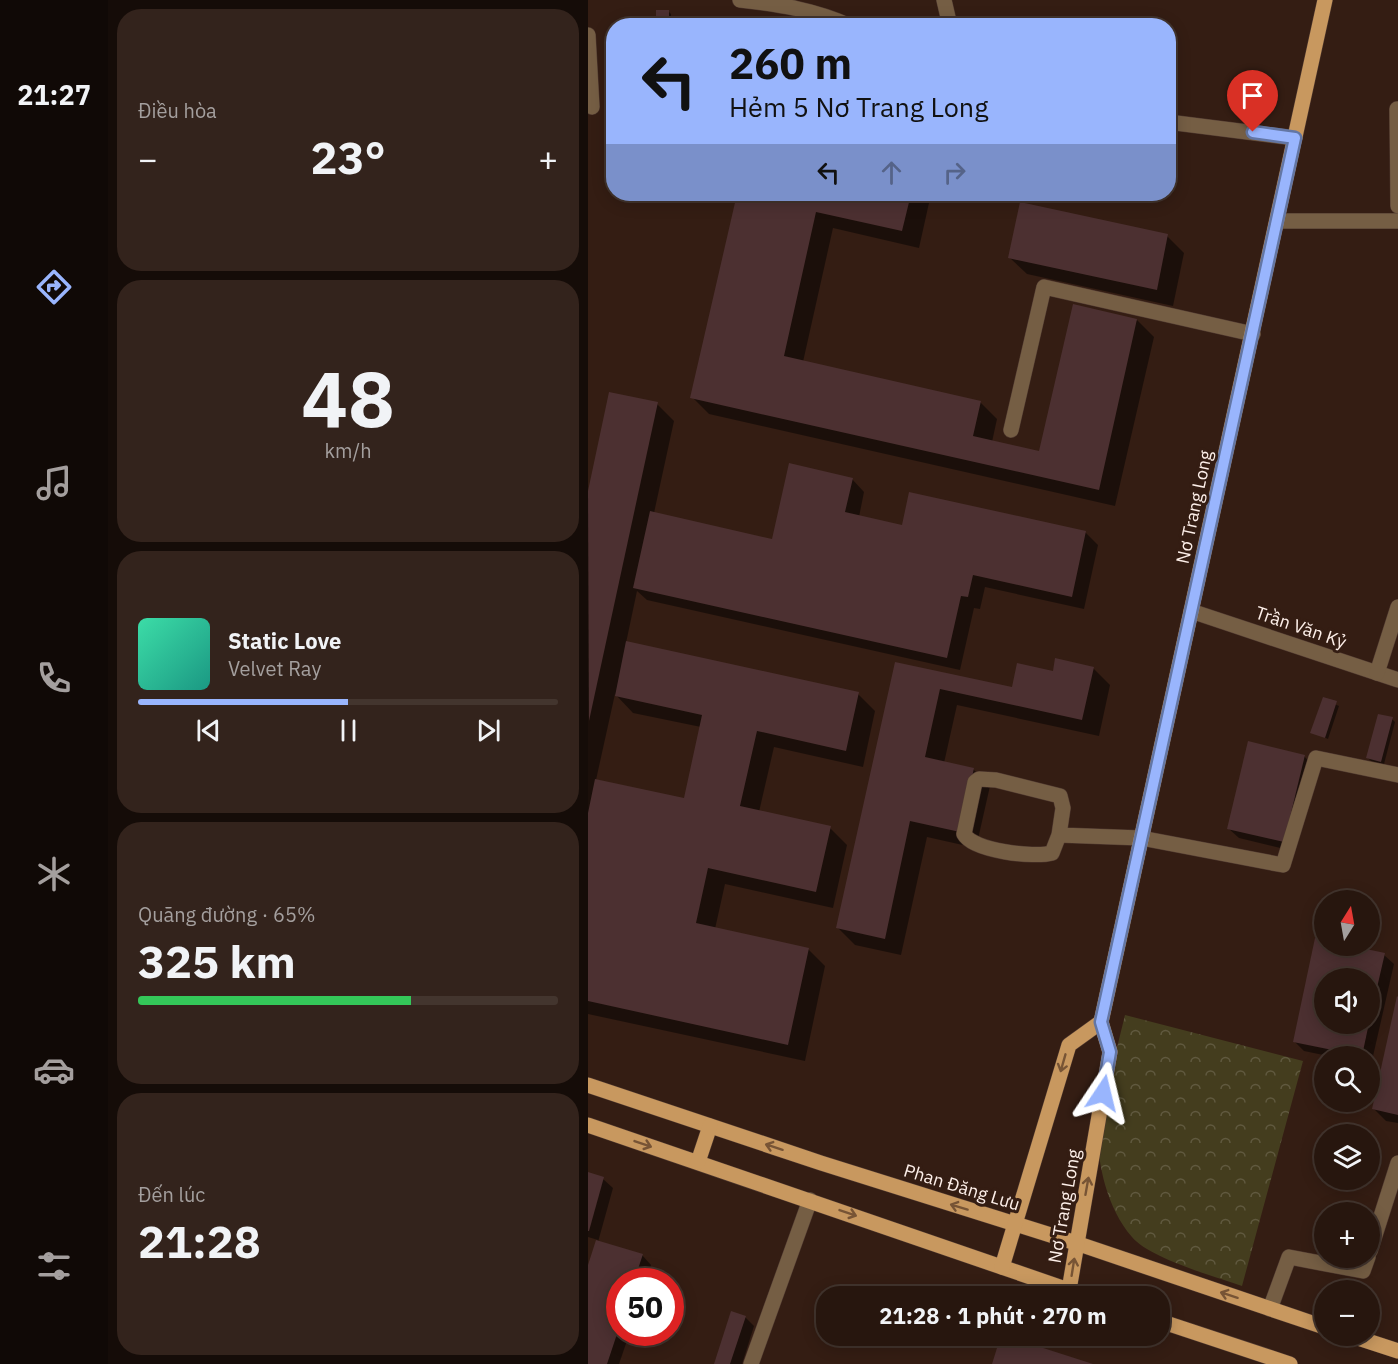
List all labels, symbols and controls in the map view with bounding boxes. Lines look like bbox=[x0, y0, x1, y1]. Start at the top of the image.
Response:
text: 260 m bbox=[729, 36, 852, 91]
icon: left bbox=[630, 42, 708, 120]
pin bbox=[1227, 70, 1278, 132]
text: 21:27 bbox=[17, 77, 91, 112]
icon: arrive bbox=[1236, 79, 1269, 112]
text: Hẻm 5 Nơ Trang Long bbox=[729, 89, 988, 124]
text: Điều hòa bbox=[138, 97, 217, 124]
text: 23° bbox=[310, 128, 386, 186]
text: − bbox=[138, 137, 158, 180]
text: + bbox=[538, 137, 558, 180]
icon: left bbox=[812, 156, 845, 189]
icon: ahead bbox=[875, 156, 908, 189]
icon: right bbox=[938, 156, 971, 189]
icon: directions bbox=[33, 266, 75, 308]
text: 48 bbox=[301, 347, 395, 448]
text: km/h bbox=[324, 437, 372, 464]
street label: Nơ Trang Long bbox=[1171, 448, 1217, 566]
icon: music bbox=[33, 462, 75, 504]
street label: Trần Văn Kỷ bbox=[1252, 601, 1350, 653]
text: Static Love bbox=[228, 626, 341, 655]
text: Velvet Ray bbox=[228, 655, 321, 682]
icon: phone bbox=[33, 657, 75, 699]
icon: previous bbox=[192, 714, 225, 747]
icon: pause bbox=[332, 714, 365, 747]
icon: next bbox=[472, 714, 505, 747]
icon: climate bbox=[33, 853, 75, 895]
north arrow bbox=[1314, 890, 1380, 956]
map controls bbox=[1314, 890, 1380, 1346]
text: Quãng đường · 65% bbox=[138, 901, 315, 928]
text: 325 km bbox=[138, 932, 296, 990]
button: sound bbox=[1314, 968, 1380, 1034]
button: search bbox=[1314, 1046, 1380, 1112]
icon: car bbox=[33, 1049, 75, 1091]
one-way arrow bbox=[1057, 1053, 1068, 1072]
position arrow bbox=[1071, 1061, 1135, 1125]
button: layers bbox=[1314, 1124, 1380, 1190]
one-way arrow bbox=[633, 1139, 652, 1150]
one-way arrow bbox=[765, 1141, 784, 1152]
street label: Nơ Trang Long bbox=[1043, 1147, 1085, 1265]
street label: Phan Đăng Lưu bbox=[901, 1158, 1023, 1216]
one-way arrow bbox=[1081, 1176, 1092, 1196]
text: Đến lúc bbox=[138, 1181, 205, 1208]
one-way arrow bbox=[950, 1201, 969, 1212]
button: + bbox=[1314, 1202, 1380, 1268]
one-way arrow bbox=[838, 1209, 857, 1220]
text: 21:28 bbox=[138, 1212, 261, 1270]
icon: filters bbox=[33, 1245, 75, 1287]
one-way arrow bbox=[1067, 1257, 1078, 1277]
speed limit sign: 50 bbox=[606, 1268, 684, 1346]
button: − bbox=[1314, 1280, 1380, 1346]
one-way arrow bbox=[1220, 1289, 1239, 1300]
text: 21:28 · 1 phút · 270 m bbox=[879, 1301, 1107, 1330]

